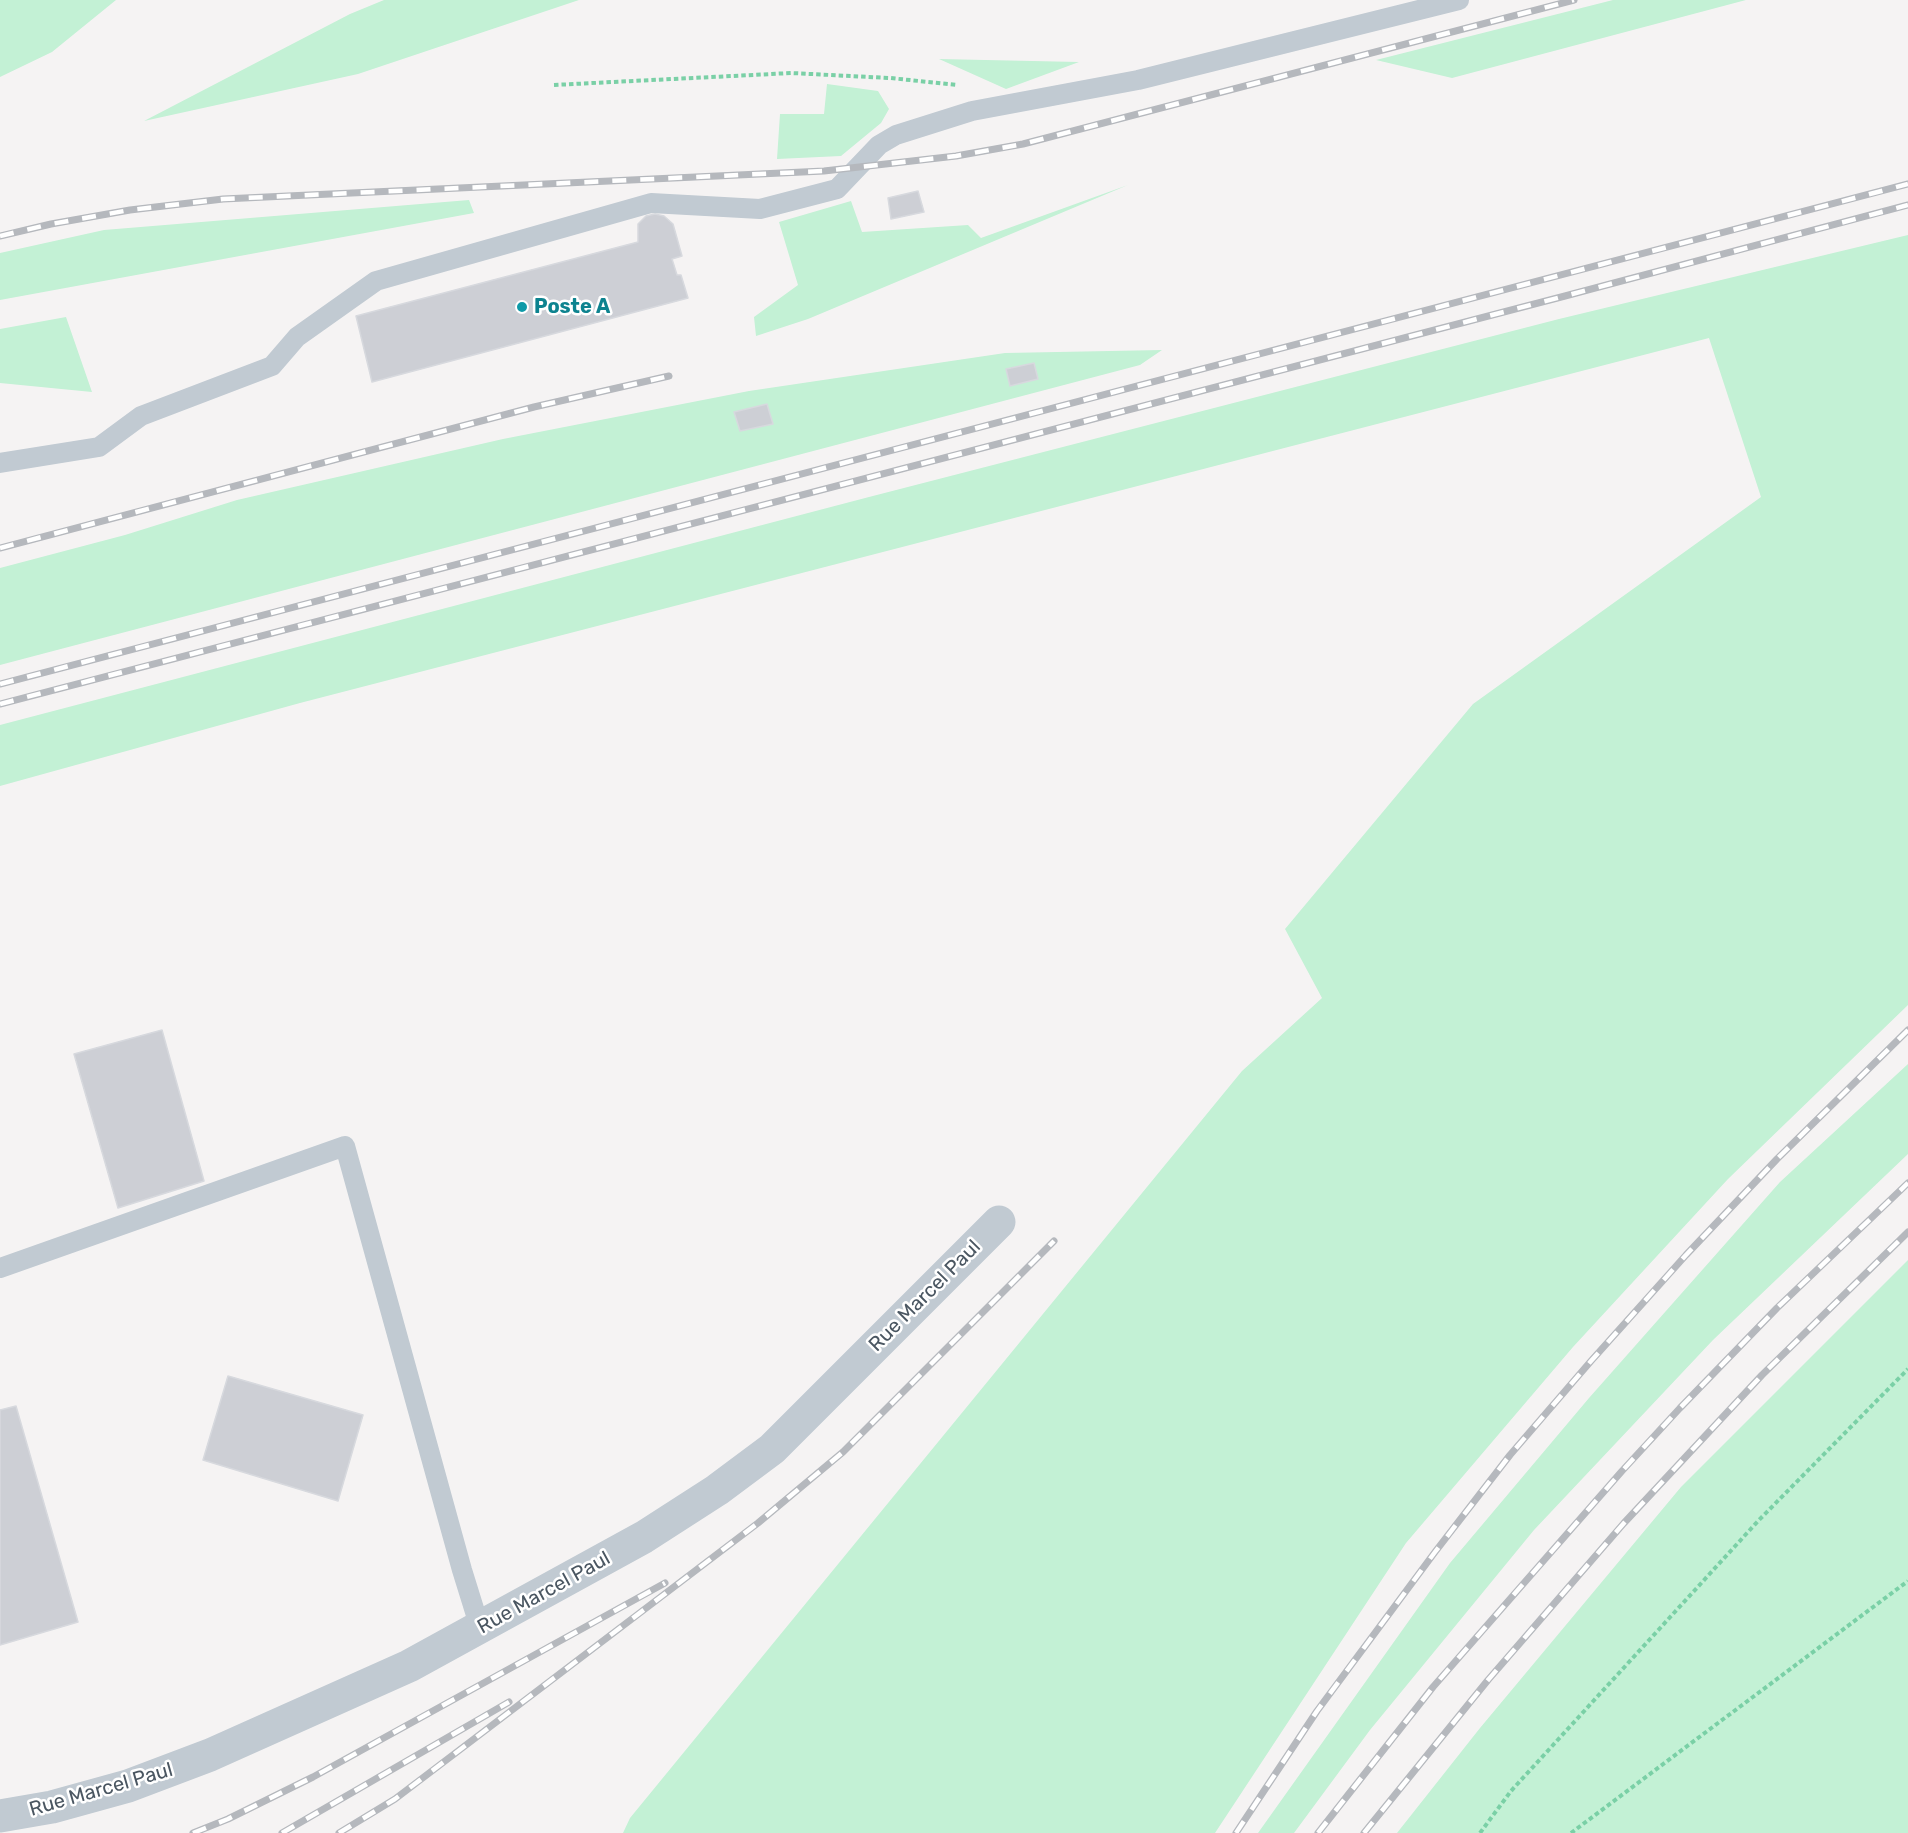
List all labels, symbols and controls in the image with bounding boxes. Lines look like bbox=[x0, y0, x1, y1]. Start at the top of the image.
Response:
place label: Poste A bbox=[534, 295, 610, 319]
marker: Poste A bbox=[515, 300, 529, 314]
street label: Rue Marcel Paul bbox=[864, 1235, 986, 1357]
street label: Rue Marcel Paul bbox=[473, 1547, 615, 1639]
street label: Rue Marcel Paul bbox=[26, 1758, 176, 1822]

